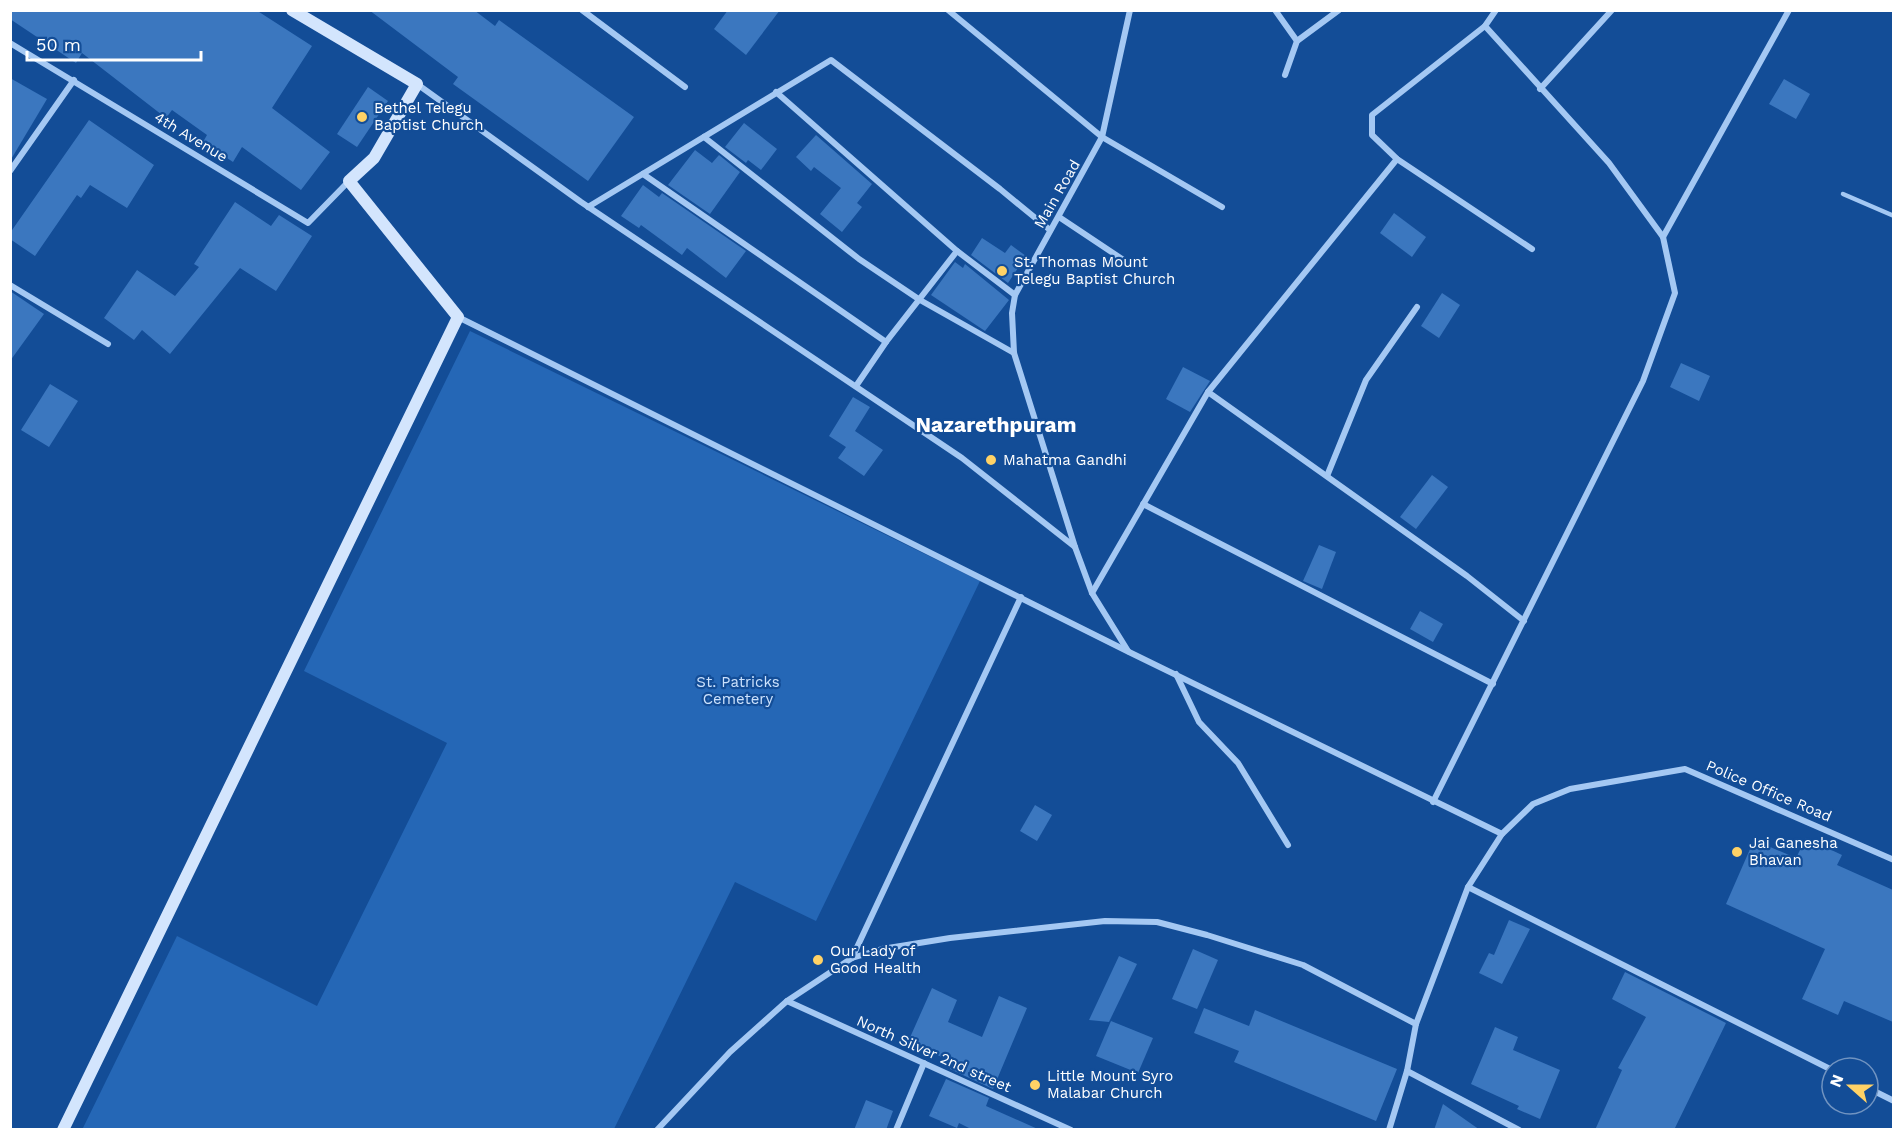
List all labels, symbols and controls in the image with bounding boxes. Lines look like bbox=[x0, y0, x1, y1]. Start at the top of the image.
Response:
scale bar bbox=[27, 24, 201, 62]
text: 50 m bbox=[36, 34, 81, 55]
place label: Bethel Telegu Baptist Church bbox=[374, 99, 484, 134]
street label: 4th Avenue bbox=[151, 108, 231, 166]
marker: Bethel Telegu Baptist Church bbox=[355, 110, 369, 124]
street label: Main Road bbox=[1030, 156, 1084, 232]
place label: St. Thomas Mount Telegu Baptist Church bbox=[1014, 253, 1175, 288]
marker: St. Thomas Mount Telegu Baptist Church bbox=[995, 264, 1009, 278]
district label: Nazarethpuram bbox=[915, 412, 1077, 437]
place label: Mahatma Gandhi bbox=[1003, 451, 1127, 469]
marker: Mahatma Gandhi bbox=[984, 453, 998, 467]
park label: St. Patricks Cemetery bbox=[696, 673, 780, 708]
street label: Police Office Road bbox=[1704, 756, 1834, 826]
place label: Jai Ganesha Bhavan bbox=[1749, 834, 1838, 869]
marker: Jai Ganesha Bhavan bbox=[1730, 845, 1744, 859]
place label: Our Lady of Good Health bbox=[830, 942, 921, 977]
marker: Our Lady of Good Health bbox=[811, 953, 825, 967]
street label: North Silver 2nd street bbox=[854, 1012, 1015, 1097]
north arrow bbox=[1820, 1056, 1880, 1116]
place label: Little Mount Syro Malabar Church bbox=[1047, 1067, 1173, 1102]
text: N bbox=[1825, 1072, 1847, 1090]
marker: Little Mount Syro Malabar Church bbox=[1028, 1078, 1042, 1092]

